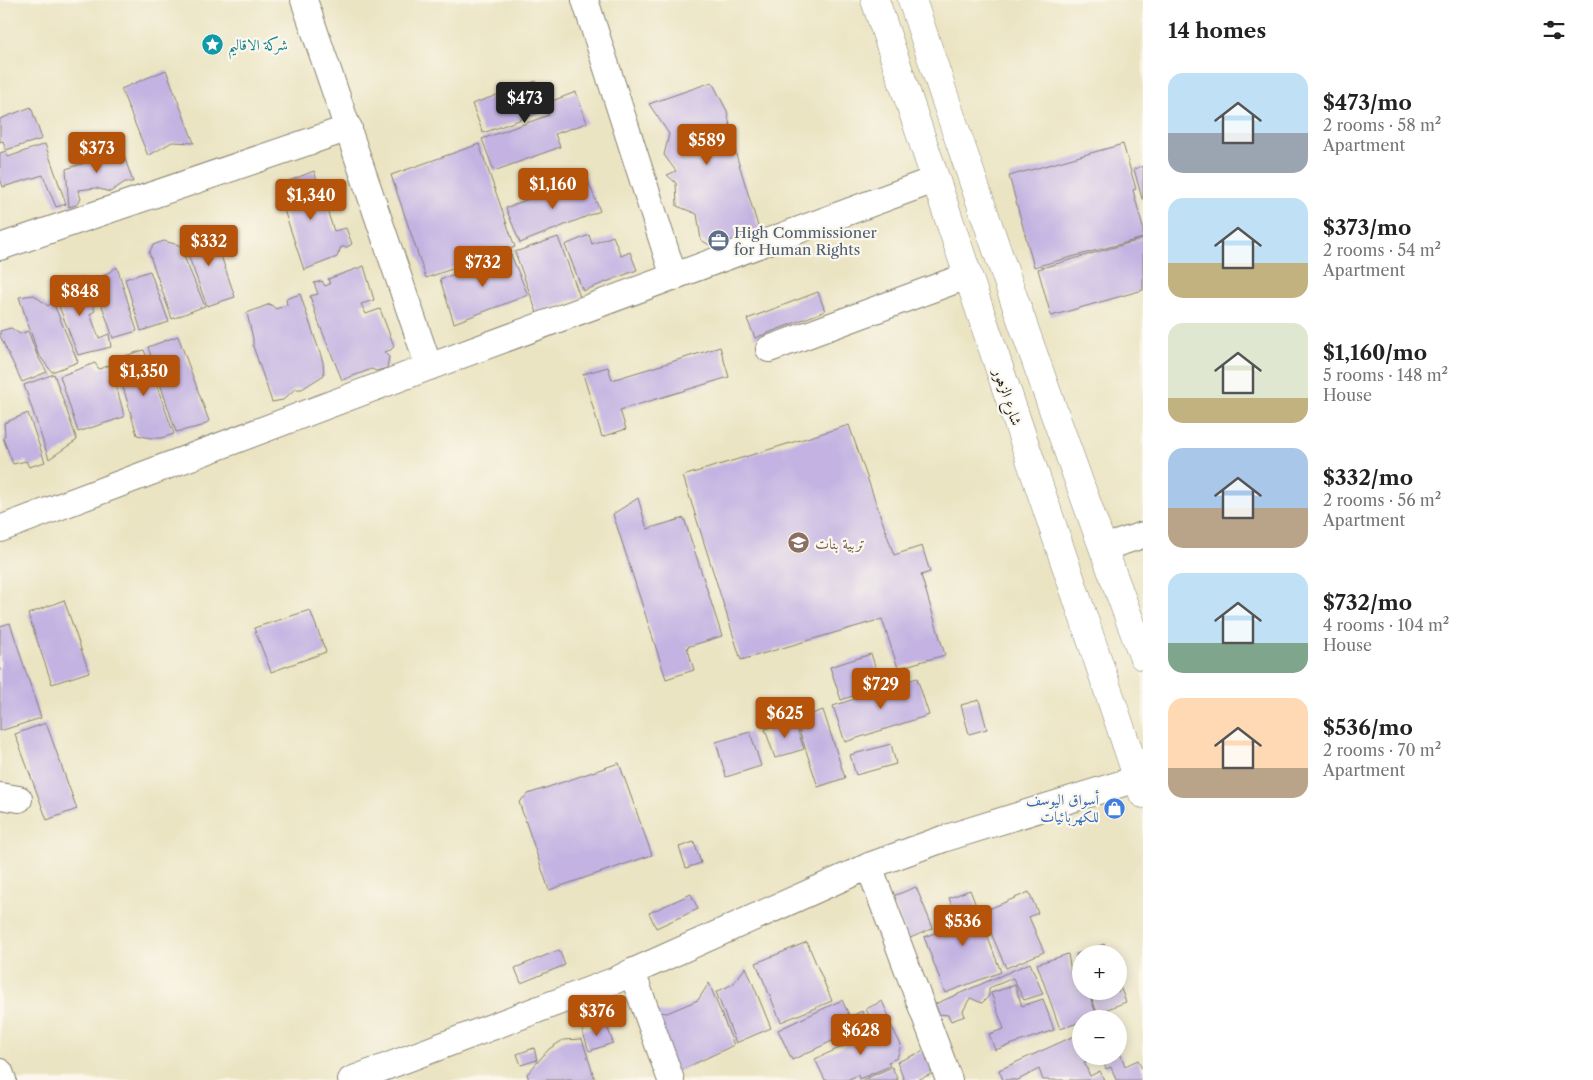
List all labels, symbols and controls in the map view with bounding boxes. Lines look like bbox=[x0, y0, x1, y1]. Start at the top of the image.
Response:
icon: filters bbox=[1540, 16, 1568, 44]
text: 14 homes bbox=[1168, 18, 1266, 43]
place icon: شركة الاقاليم bbox=[200, 32, 224, 56]
place label: شركة الاقاليم bbox=[228, 35, 288, 60]
pin: $473 bbox=[495, 82, 555, 124]
text: $473 bbox=[507, 88, 543, 108]
text: $473/mo bbox=[1323, 90, 1412, 115]
icon: home bbox=[1208, 93, 1268, 153]
text: 2 rooms · 58 m² bbox=[1323, 115, 1441, 135]
pin: $589 bbox=[677, 124, 737, 166]
text: $589 bbox=[688, 130, 726, 150]
pin: $373 bbox=[67, 132, 127, 174]
text: Apartment bbox=[1323, 135, 1405, 155]
text: $373 bbox=[79, 138, 115, 158]
pin: $1,160 bbox=[512, 168, 594, 210]
text: $1,160 bbox=[529, 174, 577, 194]
pin: $1,340 bbox=[270, 178, 352, 221]
text: $1,340 bbox=[286, 185, 336, 205]
text: $373/mo bbox=[1323, 215, 1411, 240]
icon: home bbox=[1208, 218, 1268, 278]
place label: High Commissioner for Human Rights bbox=[734, 223, 878, 259]
pin: $332 bbox=[179, 224, 239, 267]
office icon: High Commissioner for Human Rights bbox=[706, 229, 730, 253]
text: $332 bbox=[191, 231, 227, 251]
text: 2 rooms · 54 m² bbox=[1323, 240, 1441, 260]
pin: $732 bbox=[453, 246, 513, 288]
text: $732 bbox=[465, 252, 501, 272]
text: Apartment bbox=[1323, 260, 1405, 280]
pin: $848 bbox=[50, 274, 110, 317]
text: $848 bbox=[61, 281, 99, 301]
text: $1,160/mo bbox=[1323, 340, 1427, 365]
icon: home bbox=[1208, 343, 1268, 403]
pin: $1,350 bbox=[103, 354, 185, 397]
text: $1,350 bbox=[120, 361, 168, 381]
street label: شارع الزهور bbox=[985, 364, 1027, 429]
text: 5 rooms · 148 m² bbox=[1323, 365, 1448, 385]
text: House bbox=[1323, 385, 1372, 405]
text: $332/mo bbox=[1323, 465, 1413, 490]
icon: home bbox=[1208, 468, 1268, 528]
text: 2 rooms · 56 m² bbox=[1323, 490, 1441, 510]
text: Apartment bbox=[1323, 510, 1405, 530]
school or university icon: تربية بنات bbox=[787, 531, 811, 555]
place label: تربية بنات bbox=[815, 534, 865, 553]
text: $732/mo bbox=[1323, 590, 1412, 615]
icon: home bbox=[1208, 593, 1268, 653]
text: 4 rooms · 104 m² bbox=[1323, 615, 1449, 635]
text: House bbox=[1323, 635, 1372, 655]
pin: $729 bbox=[851, 668, 911, 710]
text: $729 bbox=[863, 674, 899, 694]
pin: $625 bbox=[755, 696, 815, 739]
text: $625 bbox=[767, 703, 803, 723]
text: $536/mo bbox=[1323, 715, 1413, 740]
icon: home bbox=[1208, 718, 1268, 778]
text: 2 rooms · 70 m² bbox=[1323, 740, 1441, 760]
text: Apartment bbox=[1323, 760, 1405, 780]
place label: أسواق اليوسف للكهربائيات bbox=[1026, 789, 1099, 827]
shop icon: أسواق اليوسف للكهربائيات bbox=[1103, 796, 1127, 820]
pin: $536 bbox=[933, 904, 993, 947]
text: $536 bbox=[945, 911, 981, 931]
map controls bbox=[1072, 945, 1127, 1065]
button: + bbox=[1072, 945, 1127, 1000]
pin: $376 bbox=[567, 994, 627, 1037]
text: $376 bbox=[579, 1001, 615, 1021]
button: − bbox=[1072, 1010, 1127, 1065]
pin: $628 bbox=[831, 1014, 891, 1056]
text: $628 bbox=[842, 1020, 880, 1040]

